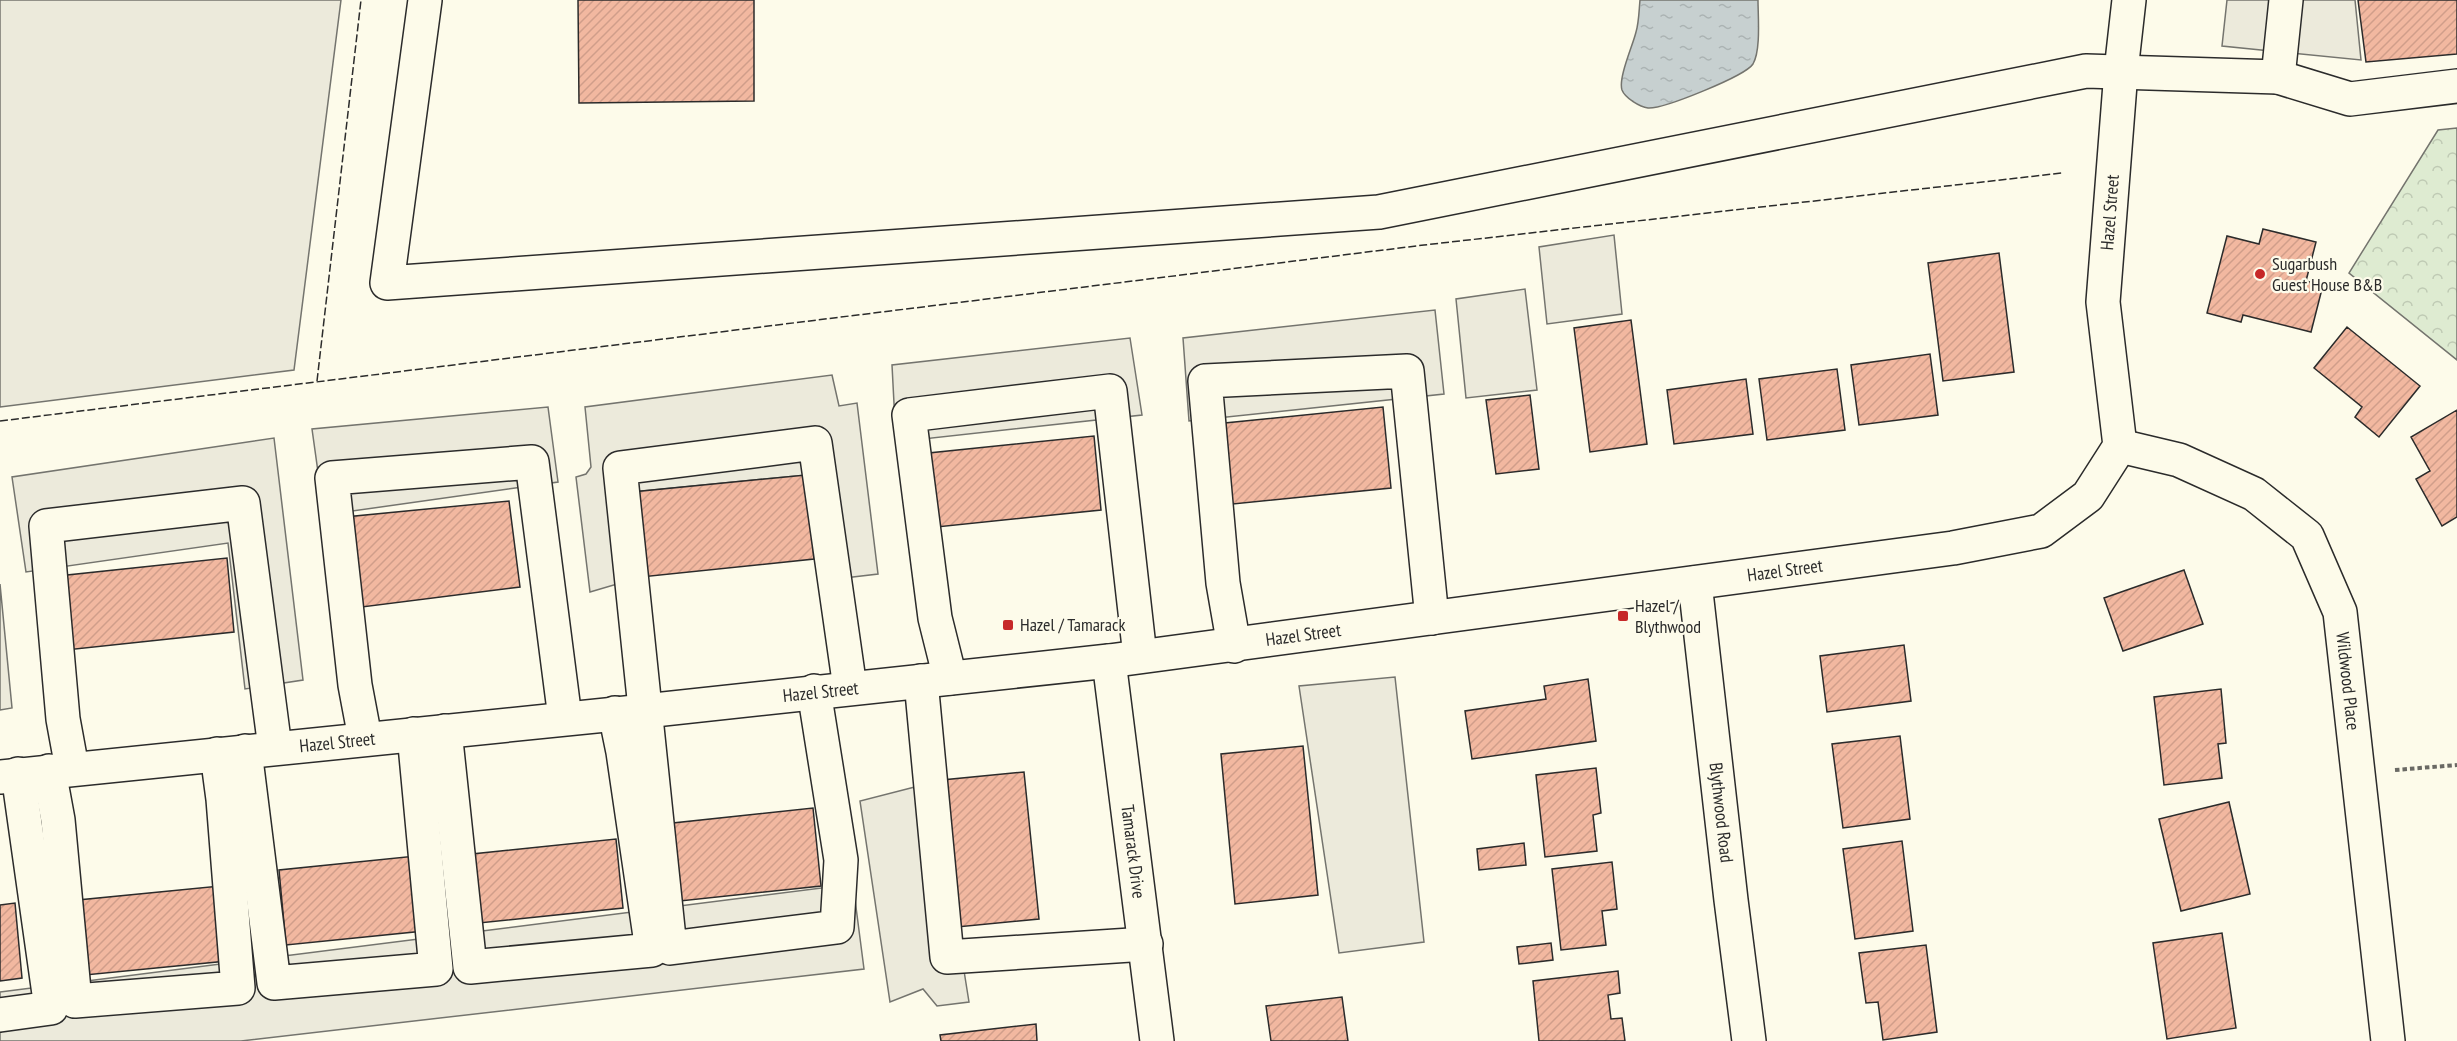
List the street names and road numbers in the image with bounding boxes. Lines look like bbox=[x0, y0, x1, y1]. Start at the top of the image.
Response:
street label: Hazel Street bbox=[2095, 174, 2124, 251]
street label: Hazel Street bbox=[1746, 554, 1824, 586]
street label: Hazel Street bbox=[1264, 618, 1342, 651]
street label: Wildwood Place bbox=[2331, 631, 2365, 731]
street label: Hazel Street bbox=[782, 676, 860, 707]
street label: Hazel Street bbox=[298, 727, 376, 757]
street label: Blythwood Road bbox=[1704, 761, 1739, 864]
street label: Tamarack Drive bbox=[1116, 803, 1151, 900]

